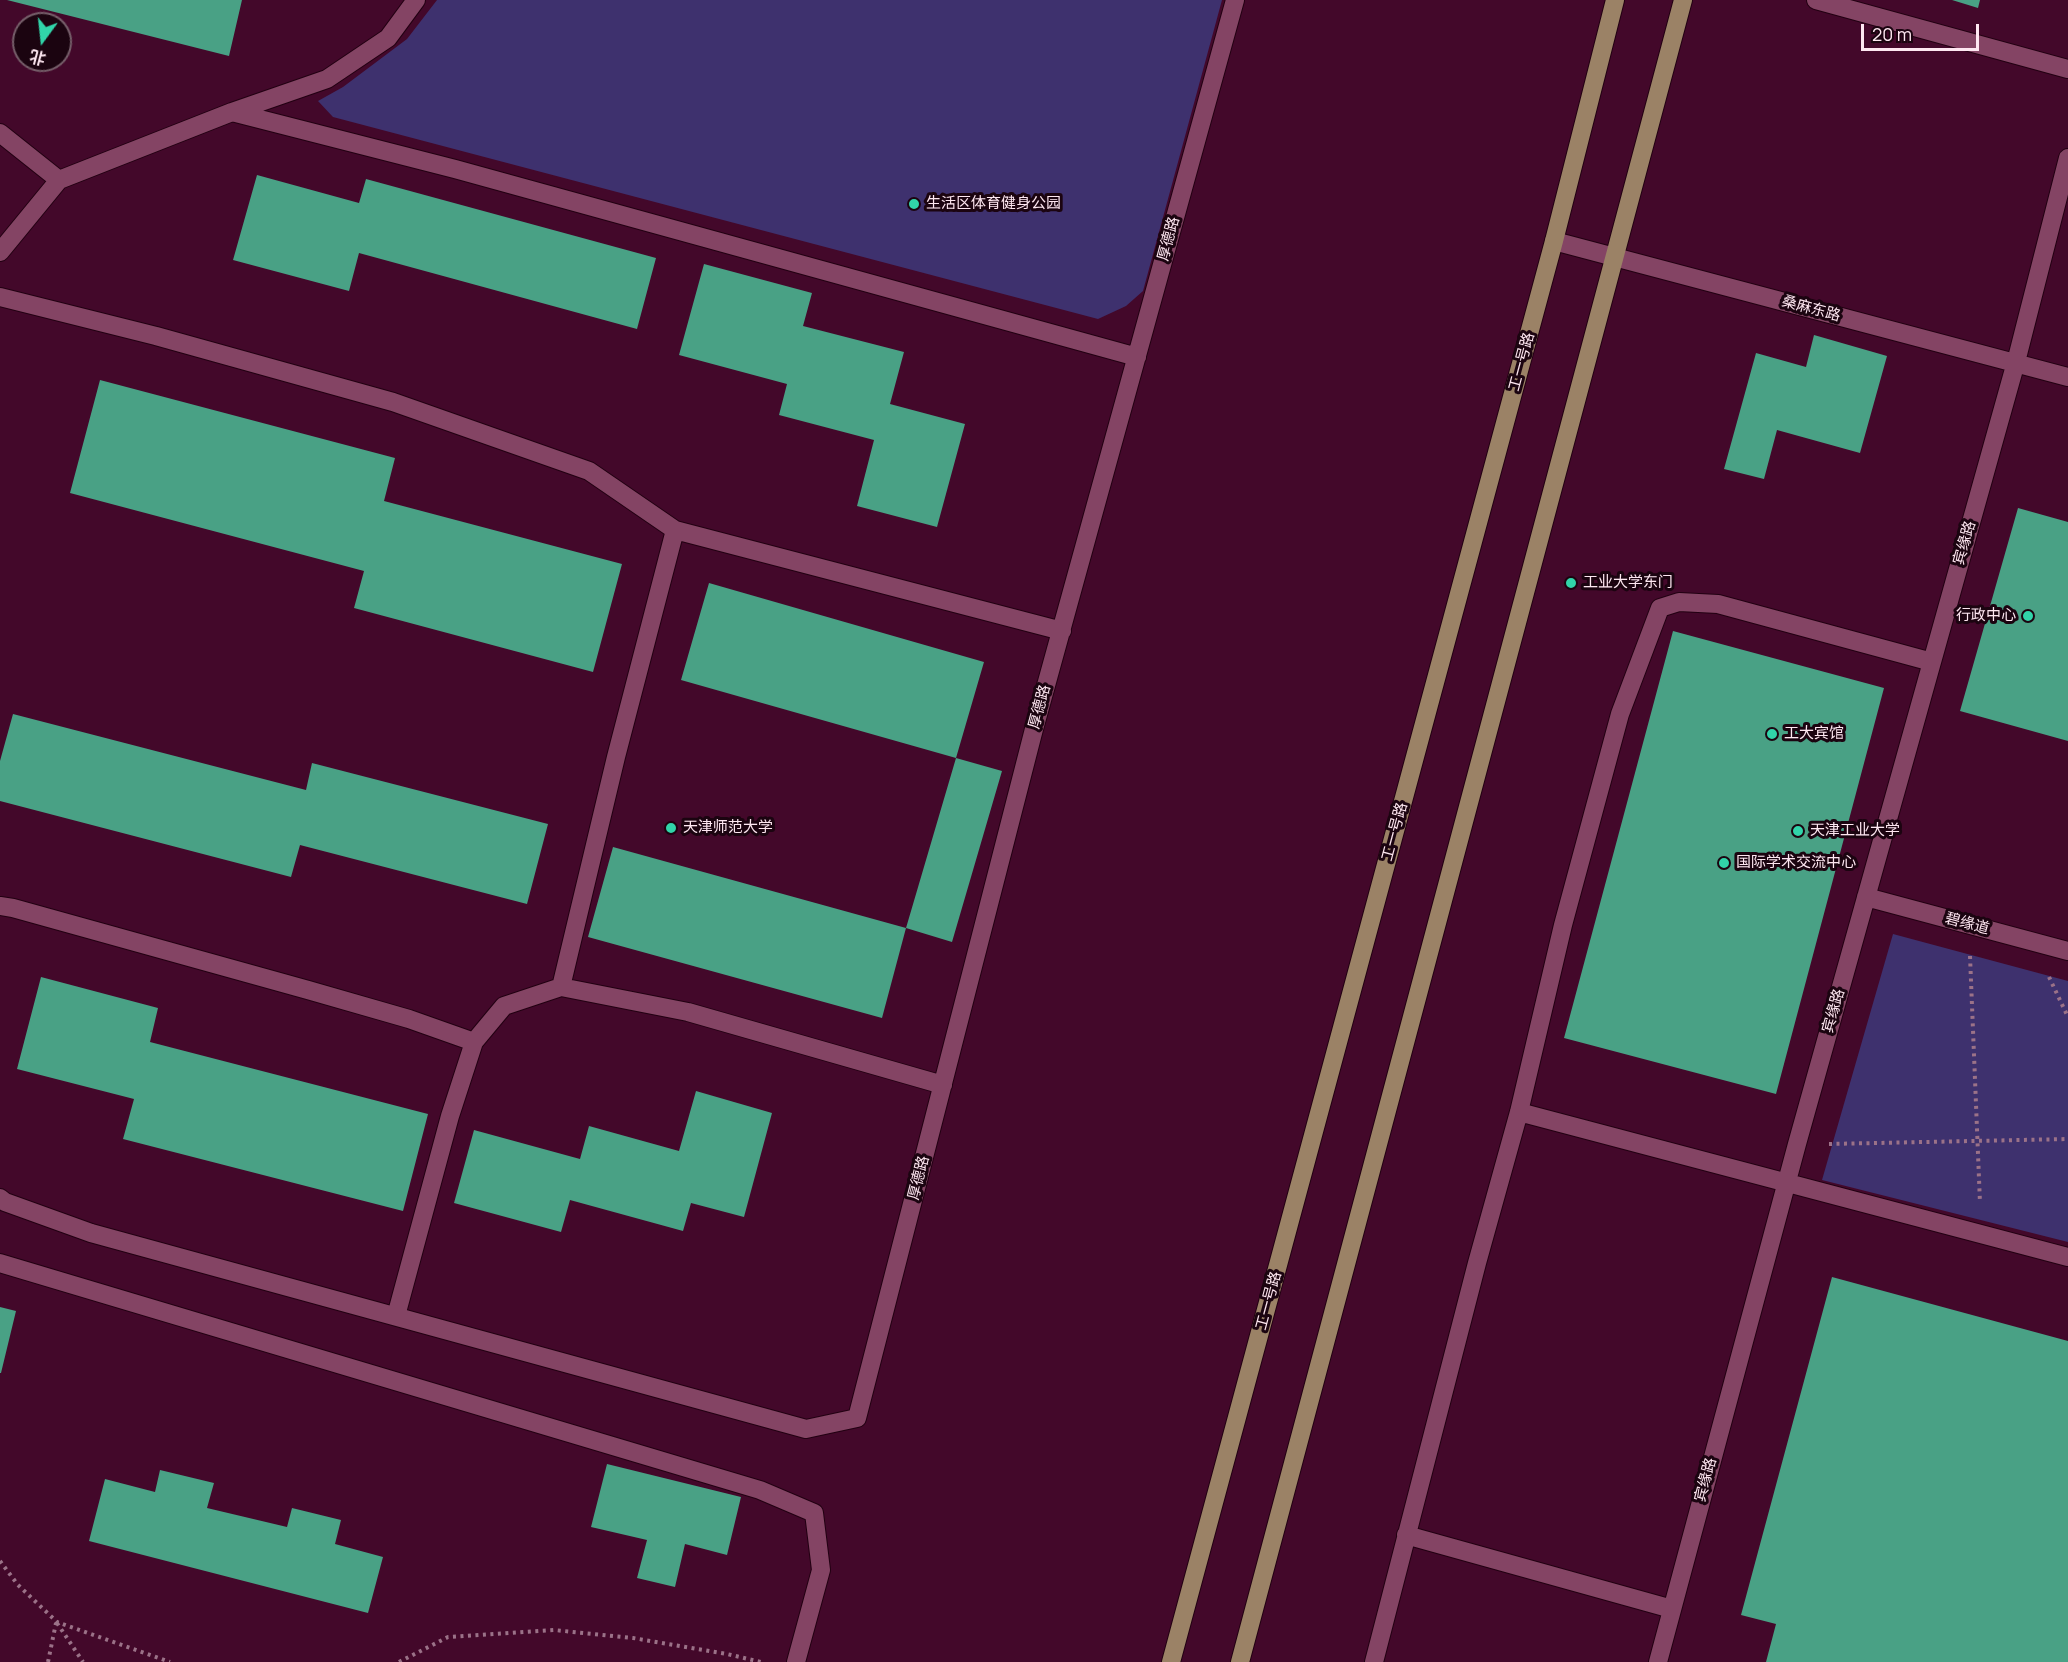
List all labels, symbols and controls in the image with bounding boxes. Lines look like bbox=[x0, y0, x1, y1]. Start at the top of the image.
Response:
north arrow bbox=[12, 12, 72, 72]
scale bar bbox=[1864, 12, 1982, 50]
text: 20 m bbox=[1872, 22, 1912, 46]
text: 北 bbox=[27, 45, 48, 70]
place label: 生活区体育健身公园 bbox=[926, 195, 1061, 213]
marker: 生活区体育健身公园 bbox=[907, 197, 921, 211]
street label: 厚德路 bbox=[1154, 215, 1184, 263]
street label: 桑麻东路 bbox=[1780, 293, 1842, 325]
street label: 工一号路 bbox=[1506, 331, 1538, 393]
street label: 宾缘路 bbox=[1950, 519, 1980, 567]
place label: 工业大学东门 bbox=[1583, 574, 1673, 592]
marker: 工业大学东门 bbox=[1564, 576, 1578, 590]
place label: 行政中心 bbox=[1956, 607, 2016, 625]
marker: 行政中心 bbox=[2021, 609, 2035, 623]
street label: 厚德路 bbox=[1025, 683, 1055, 731]
place label: 工大宾馆 bbox=[1784, 725, 1844, 743]
marker: 工大宾馆 bbox=[1765, 727, 1779, 741]
street label: 工一号路 bbox=[1379, 801, 1411, 863]
place label: 天津师范大学 bbox=[683, 819, 773, 837]
marker: 天津师范大学 bbox=[664, 821, 678, 835]
place label: 天津工业大学 bbox=[1810, 822, 1900, 840]
marker: 天津工业大学 bbox=[1791, 824, 1805, 838]
place label: 国际学术交流中心 bbox=[1736, 854, 1856, 872]
marker: 国际学术交流中心 bbox=[1717, 856, 1731, 870]
street label: 碧缘道 bbox=[1943, 909, 1991, 939]
street label: 宾缘路 bbox=[1819, 987, 1849, 1035]
street label: 厚德路 bbox=[905, 1154, 933, 1202]
street label: 工一号路 bbox=[1253, 1270, 1285, 1332]
street label: 宾缘路 bbox=[1691, 1456, 1721, 1504]

